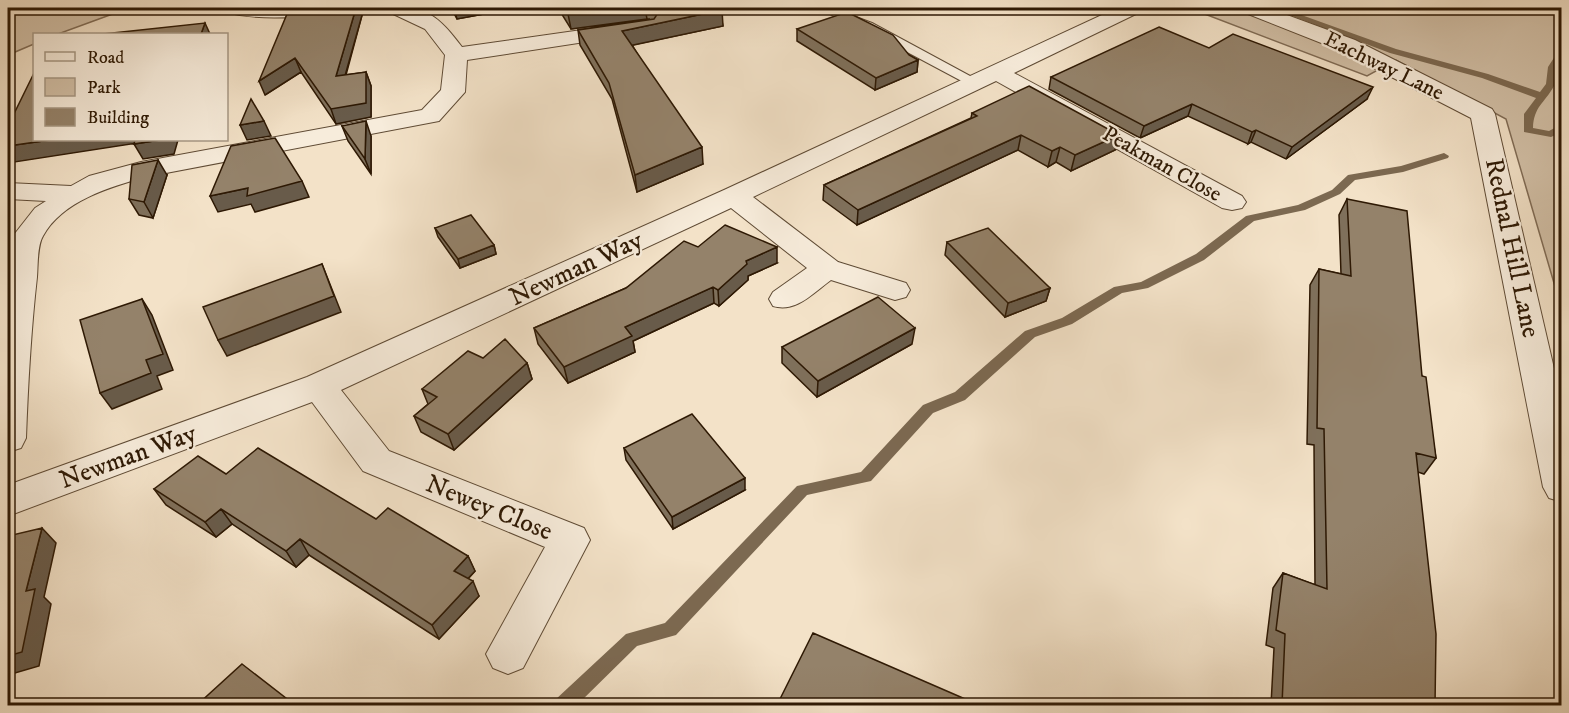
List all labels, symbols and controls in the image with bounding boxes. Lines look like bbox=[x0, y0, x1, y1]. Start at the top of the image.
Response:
street label: Eachway Lane bbox=[1320, 25, 1448, 107]
legend bbox=[33, 33, 228, 141]
text: Road bbox=[87, 47, 124, 69]
text: Park bbox=[87, 77, 121, 99]
text: Building bbox=[87, 107, 149, 129]
street label: Peakman Close bbox=[1098, 120, 1226, 208]
street label: Rednal Hill Lane bbox=[1477, 155, 1547, 341]
street label: Newman Way bbox=[504, 223, 649, 314]
street label: Newman Way bbox=[55, 417, 202, 497]
street label: Newey Close bbox=[421, 468, 557, 548]

